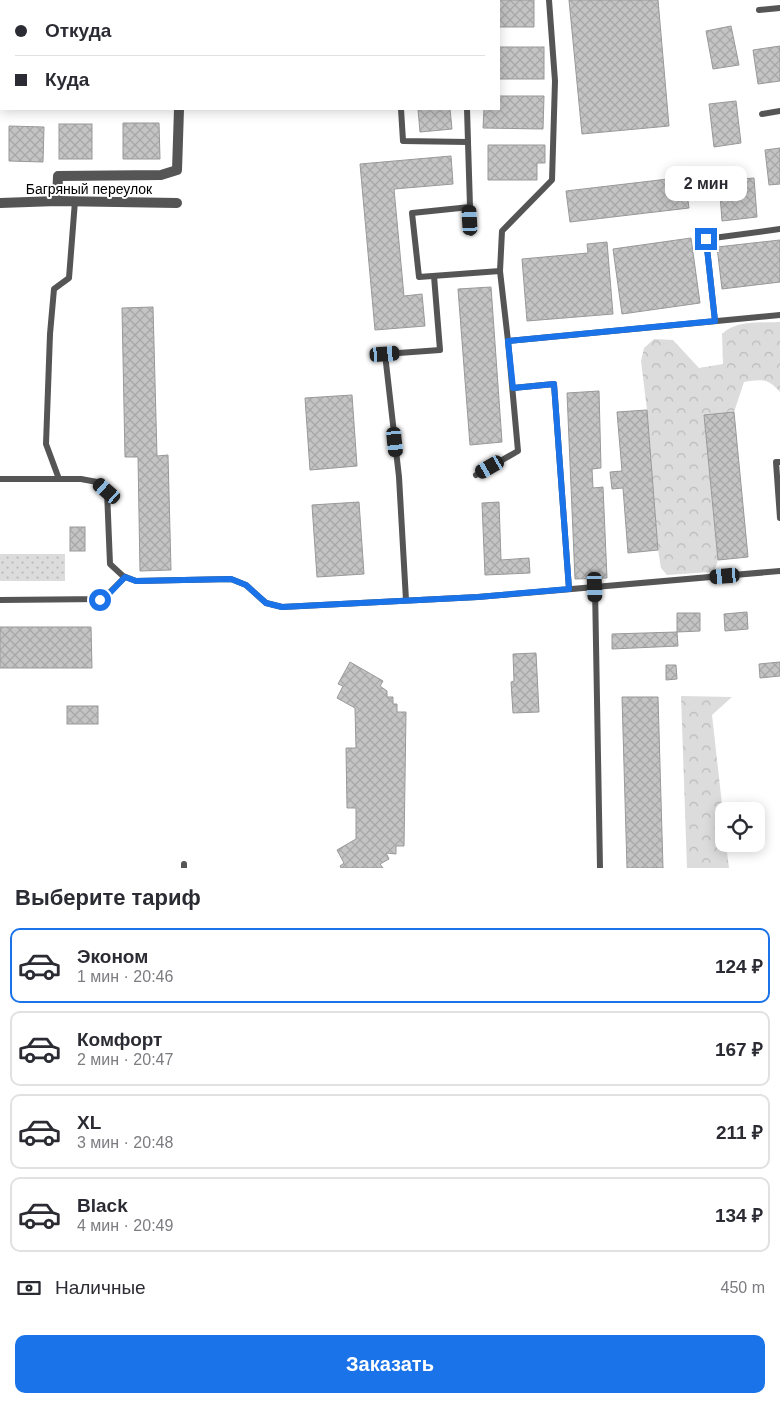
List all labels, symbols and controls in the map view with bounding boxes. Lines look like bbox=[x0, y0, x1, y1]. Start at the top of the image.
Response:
text: Откуда bbox=[45, 20, 111, 41]
text: Куда bbox=[45, 69, 89, 90]
callout: 2 мин bbox=[665, 166, 747, 202]
text: 2 мин bbox=[684, 175, 728, 192]
street label: Багряный переулок bbox=[26, 181, 153, 197]
car bbox=[461, 205, 478, 235]
route end bbox=[695, 228, 717, 250]
car bbox=[369, 345, 400, 363]
car bbox=[385, 426, 404, 458]
car bbox=[473, 453, 506, 481]
car bbox=[90, 475, 123, 507]
car bbox=[709, 567, 740, 585]
car bbox=[586, 572, 603, 602]
route start bbox=[89, 589, 111, 611]
map controls bbox=[715, 802, 765, 852]
button: locate bbox=[715, 802, 765, 852]
text: Выберите тариф bbox=[15, 885, 201, 910]
icon: car bbox=[17, 943, 62, 988]
text: Эконом bbox=[77, 946, 148, 967]
text: 124 ₽ bbox=[715, 956, 763, 977]
text: 1 мин · 20:46 bbox=[77, 968, 173, 985]
icon: car bbox=[17, 1026, 62, 1071]
text: Комфорт bbox=[77, 1029, 162, 1050]
text: 167 ₽ bbox=[715, 1039, 763, 1060]
text: 2 мин · 20:47 bbox=[77, 1051, 173, 1068]
icon: car bbox=[17, 1109, 62, 1154]
text: XL bbox=[77, 1112, 101, 1133]
text: 211 ₽ bbox=[716, 1122, 763, 1143]
text: 3 мин · 20:48 bbox=[77, 1134, 173, 1151]
icon: car bbox=[17, 1192, 62, 1237]
text: Black bbox=[77, 1195, 128, 1216]
text: 134 ₽ bbox=[715, 1205, 763, 1226]
text: 4 мин · 20:49 bbox=[77, 1217, 173, 1234]
icon: cash bbox=[15, 1274, 43, 1302]
text: Наличные bbox=[55, 1277, 146, 1298]
text: 450 m bbox=[721, 1279, 765, 1296]
button: Заказать bbox=[15, 1335, 765, 1393]

